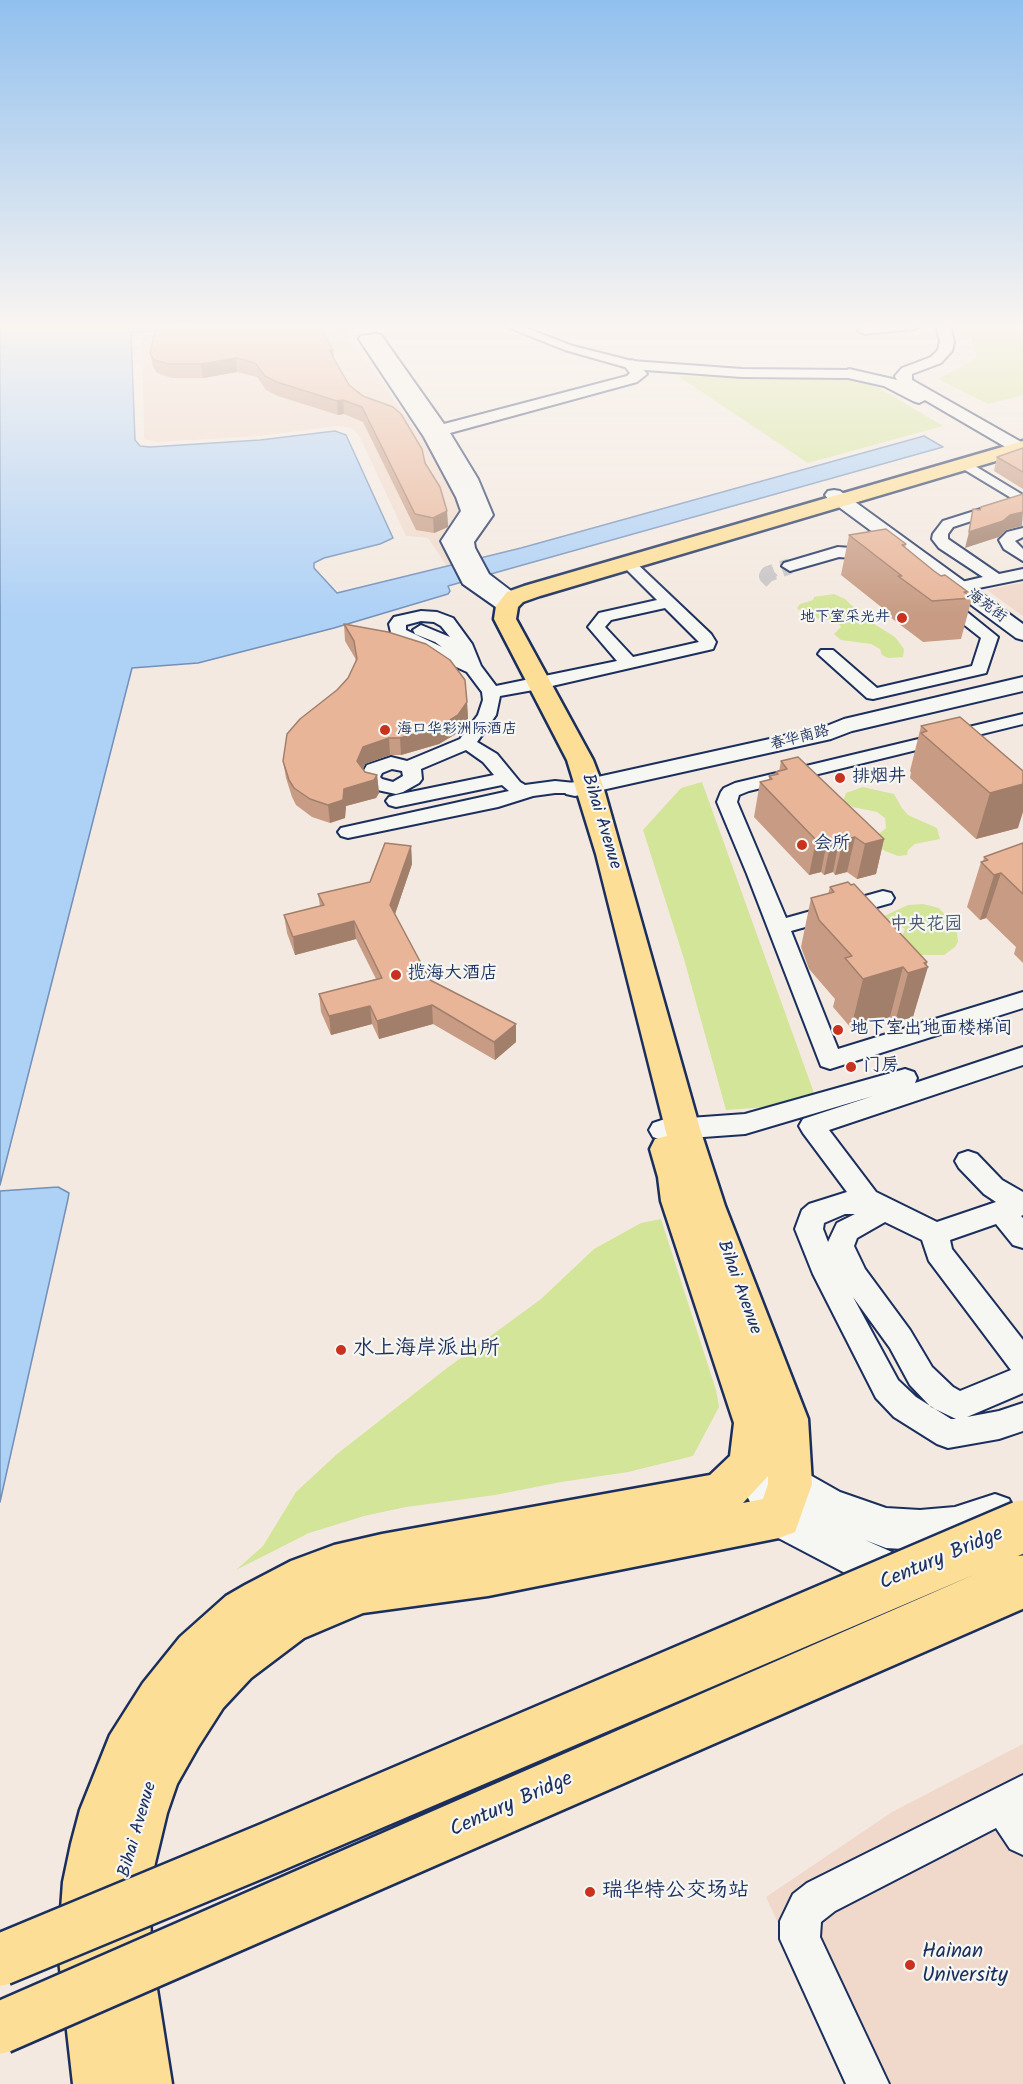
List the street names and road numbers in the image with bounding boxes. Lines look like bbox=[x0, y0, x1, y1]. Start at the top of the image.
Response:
street label: 海苑街 bbox=[963, 586, 1009, 628]
street label: 春华南路 bbox=[769, 723, 831, 755]
street label: Bihai Avenue bbox=[575, 772, 625, 872]
street label: Bihai Avenue bbox=[711, 1238, 765, 1338]
street label: Century Bridge bbox=[876, 1523, 1008, 1597]
street label: Century Bridge bbox=[447, 1768, 577, 1844]
street label: Bihai Avenue bbox=[115, 1780, 163, 1880]

